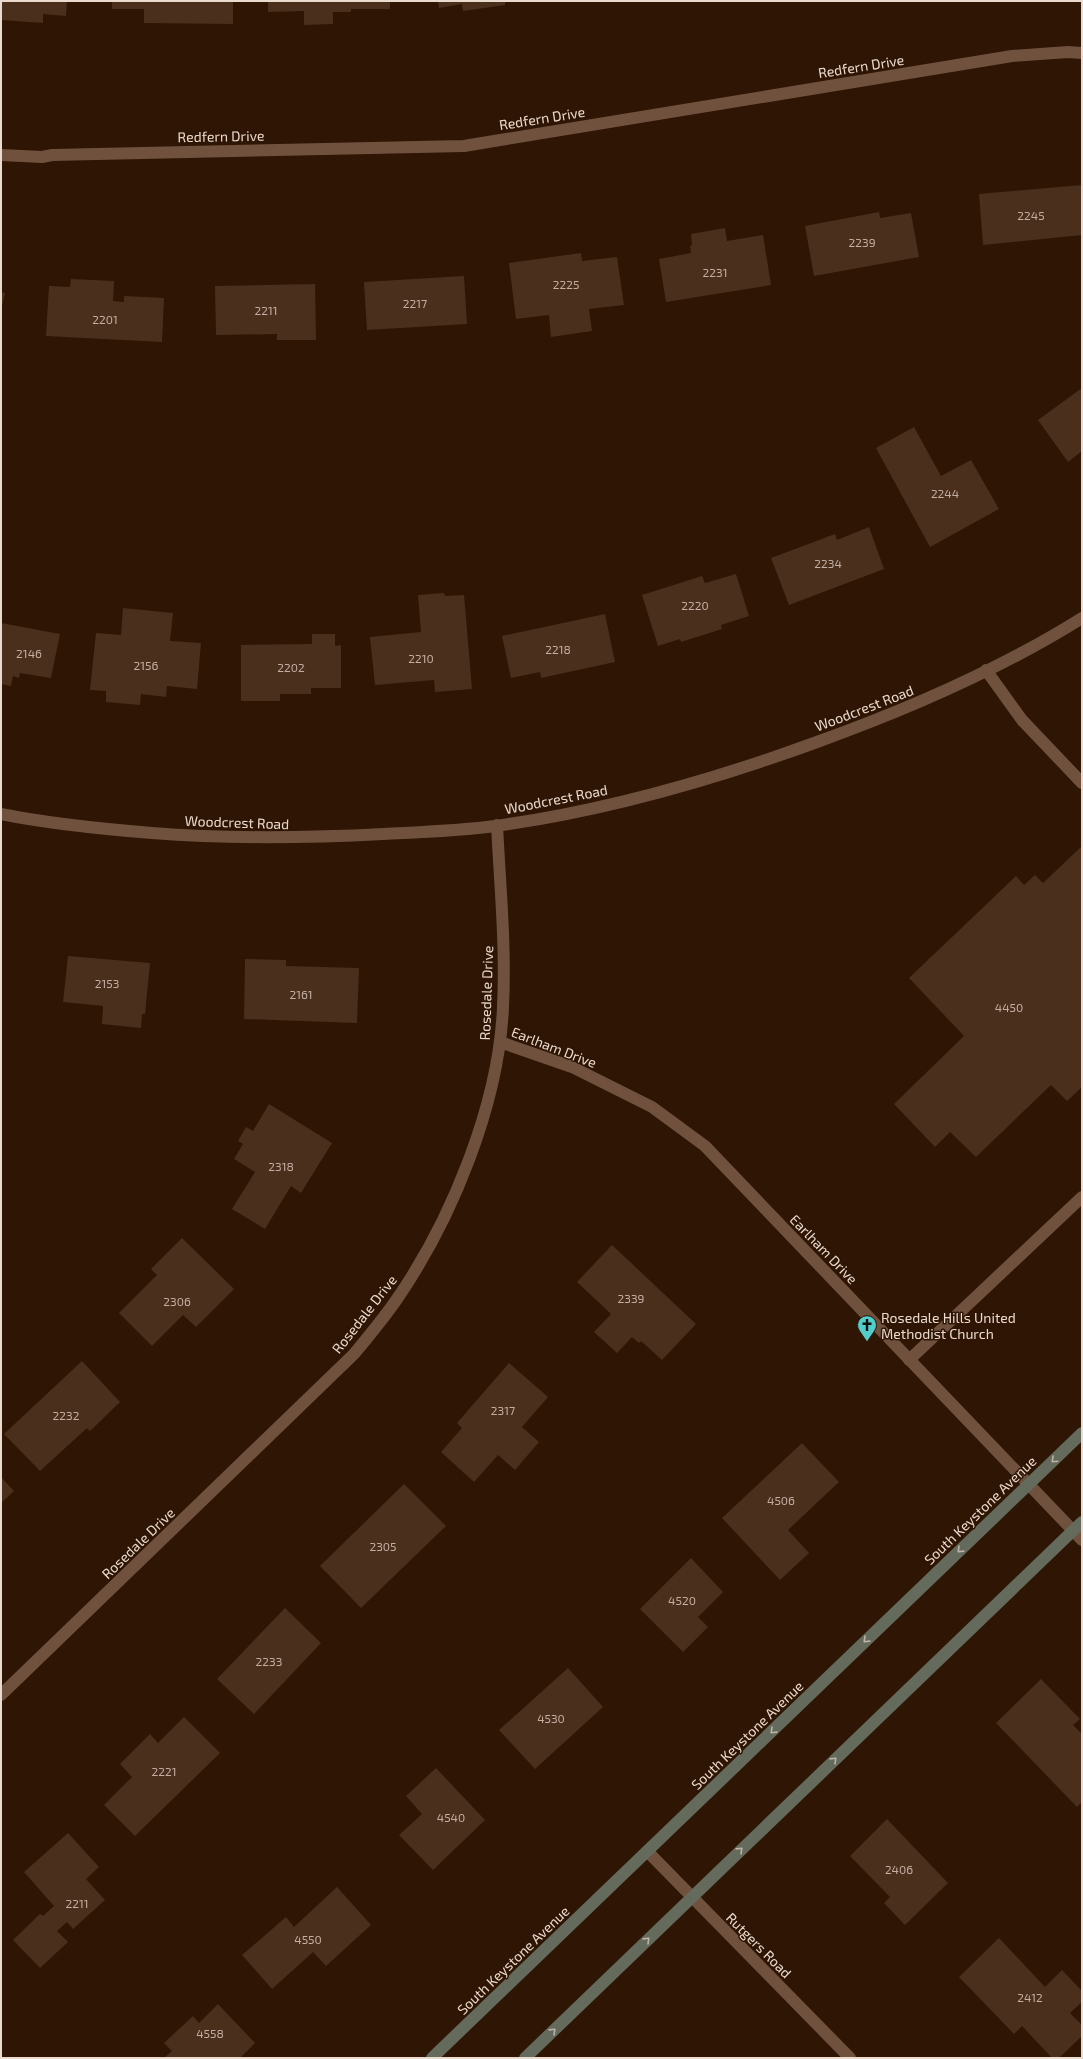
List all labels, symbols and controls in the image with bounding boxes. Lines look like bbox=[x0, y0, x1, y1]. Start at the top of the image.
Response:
street label: Redfern Drive bbox=[817, 51, 905, 81]
street label: Redfern Drive bbox=[498, 103, 586, 133]
street label: Redfern Drive bbox=[177, 127, 265, 145]
house number: 2245 bbox=[1017, 208, 1045, 222]
house number: 2239 bbox=[848, 235, 876, 249]
house number: 2231 bbox=[703, 265, 727, 279]
house number: 2225 bbox=[553, 277, 579, 291]
house number: 2217 bbox=[403, 296, 427, 310]
house number: 2211 bbox=[254, 303, 278, 317]
house number: 2201 bbox=[92, 312, 118, 326]
house number: 2244 bbox=[931, 486, 959, 500]
house number: 2234 bbox=[814, 556, 842, 570]
house number: 2220 bbox=[681, 598, 709, 612]
house number: 2218 bbox=[545, 642, 571, 656]
house number: 2146 bbox=[16, 646, 42, 660]
house number: 2210 bbox=[408, 651, 434, 665]
house number: 2156 bbox=[134, 658, 159, 672]
house number: 2202 bbox=[277, 660, 305, 674]
street label: Woodcrest Road bbox=[812, 681, 916, 735]
street label: Woodcrest Road bbox=[503, 781, 609, 817]
street label: Woodcrest Road bbox=[184, 812, 290, 832]
street label: Rosedale Drive bbox=[476, 945, 496, 1041]
house number: 2153 bbox=[95, 976, 119, 990]
house number: 2161 bbox=[289, 987, 313, 1001]
house number: 4450 bbox=[995, 1000, 1023, 1014]
street label: Earlham Drive bbox=[509, 1023, 599, 1071]
house number: 2318 bbox=[268, 1159, 294, 1173]
street label: Earlham Drive bbox=[787, 1211, 861, 1287]
street label: Rosedale Drive bbox=[328, 1271, 400, 1357]
house number: 2339 bbox=[618, 1291, 645, 1305]
house number: 2306 bbox=[163, 1294, 191, 1308]
place label: Rosedale Hills United Methodist Church bbox=[881, 1309, 1016, 1342]
church icon: Rosedale Hills United Methodist Church bbox=[856, 1314, 878, 1342]
house number: 2317 bbox=[491, 1403, 515, 1417]
house number: 2232 bbox=[53, 1408, 80, 1422]
street label: South Keystone Avenue bbox=[920, 1452, 1040, 1568]
one-way arrow bbox=[1051, 1455, 1059, 1463]
house number: 4506 bbox=[767, 1493, 795, 1507]
street label: Rosedale Drive bbox=[98, 1504, 178, 1582]
house number: 2305 bbox=[369, 1539, 397, 1553]
one-way arrow bbox=[957, 1545, 965, 1553]
house number: 4520 bbox=[668, 1593, 696, 1607]
one-way arrow bbox=[864, 1635, 871, 1642]
house number: 2233 bbox=[256, 1654, 282, 1668]
street label: South Keystone Avenue bbox=[687, 1677, 807, 1793]
house number: 4530 bbox=[537, 1711, 565, 1725]
one-way arrow bbox=[770, 1726, 778, 1734]
one-way arrow bbox=[829, 1757, 837, 1765]
house number: 2221 bbox=[151, 1764, 177, 1778]
house number: 4540 bbox=[437, 1810, 465, 1824]
one-way arrow bbox=[735, 1847, 743, 1855]
house number: 2406 bbox=[885, 1862, 913, 1876]
house number: 2211 bbox=[65, 1896, 89, 1910]
street label: South Keystone Avenue bbox=[453, 1902, 573, 2018]
street label: Rutgers Road bbox=[723, 1909, 795, 1981]
house number: 4550 bbox=[294, 1932, 322, 1946]
one-way arrow bbox=[642, 1938, 650, 1945]
house number: 2412 bbox=[1017, 1990, 1043, 2004]
house number: 4558 bbox=[196, 2026, 224, 2040]
one-way arrow bbox=[548, 2028, 556, 2036]

